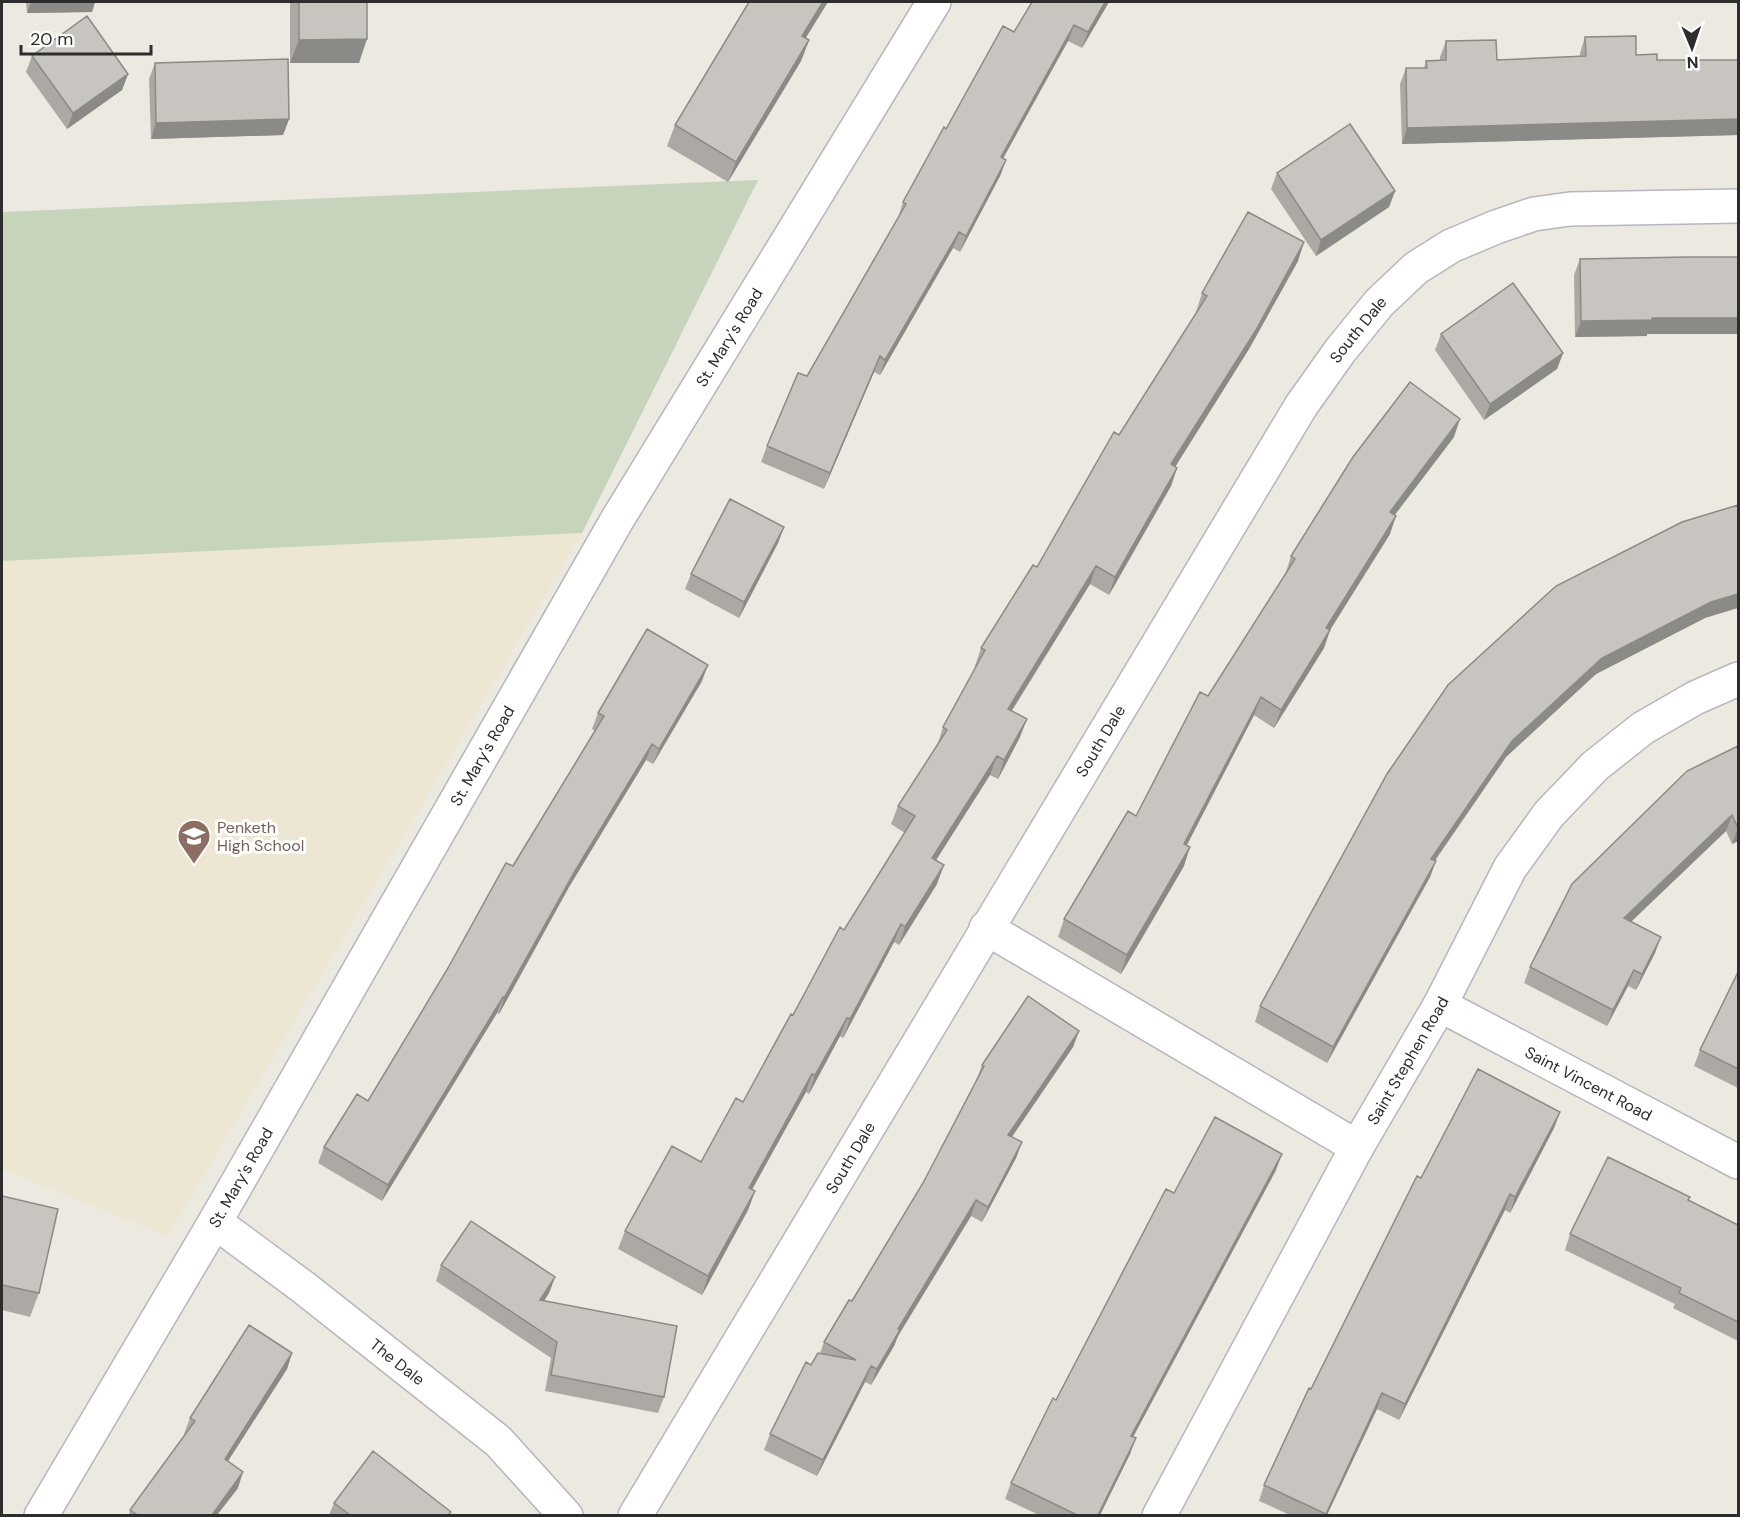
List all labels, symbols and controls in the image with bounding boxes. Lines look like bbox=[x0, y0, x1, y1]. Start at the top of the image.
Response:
scale bar bbox=[21, 18, 152, 56]
north arrow bbox=[1662, 18, 1722, 78]
text: 20 m bbox=[30, 27, 73, 51]
text: N bbox=[1686, 52, 1699, 73]
street label: St. Mary's Road bbox=[691, 284, 768, 391]
street label: South Dale bbox=[1325, 291, 1391, 367]
street label: South Dale bbox=[1071, 701, 1130, 781]
street label: St. Mary's Road bbox=[445, 702, 519, 810]
place label: Penketh High School bbox=[217, 817, 304, 856]
school or university icon: Penketh High School bbox=[176, 818, 212, 865]
street label: Saint Stephen Road bbox=[1362, 993, 1454, 1129]
street label: Saint Vincent Road bbox=[1521, 1042, 1655, 1126]
street label: South Dale bbox=[821, 1118, 880, 1198]
street label: St. Mary's Road bbox=[204, 1124, 278, 1232]
street label: The Dale bbox=[366, 1334, 429, 1390]

